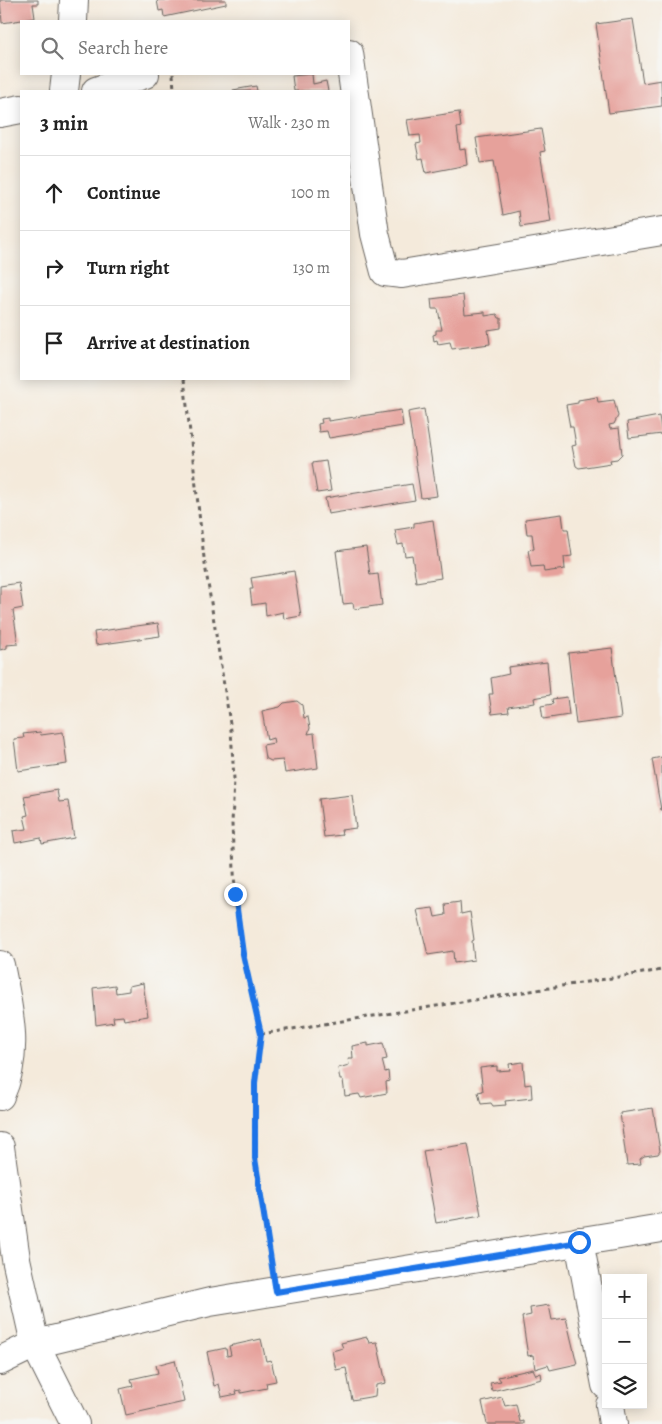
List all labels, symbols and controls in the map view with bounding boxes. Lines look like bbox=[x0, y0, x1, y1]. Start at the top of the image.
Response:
search box bbox=[20, 20, 350, 75]
icon: search bbox=[38, 34, 66, 62]
text: Search here bbox=[78, 35, 168, 61]
text: 3 min bbox=[40, 109, 88, 137]
text: Walk · 230 m bbox=[248, 112, 330, 134]
icon: ahead bbox=[40, 179, 68, 207]
text: Continue bbox=[87, 180, 161, 206]
text: 100 m bbox=[291, 182, 330, 204]
icon: right bbox=[40, 254, 68, 282]
text: Turn right bbox=[87, 255, 169, 281]
text: 130 m bbox=[293, 257, 330, 279]
icon: arrive bbox=[40, 329, 68, 357]
text: Arrive at destination bbox=[87, 330, 250, 356]
route end bbox=[224, 883, 247, 906]
route start bbox=[568, 1231, 591, 1254]
map controls bbox=[602, 1274, 647, 1409]
button: + bbox=[602, 1274, 647, 1319]
button: − bbox=[602, 1319, 647, 1364]
button: layers bbox=[602, 1364, 647, 1409]

